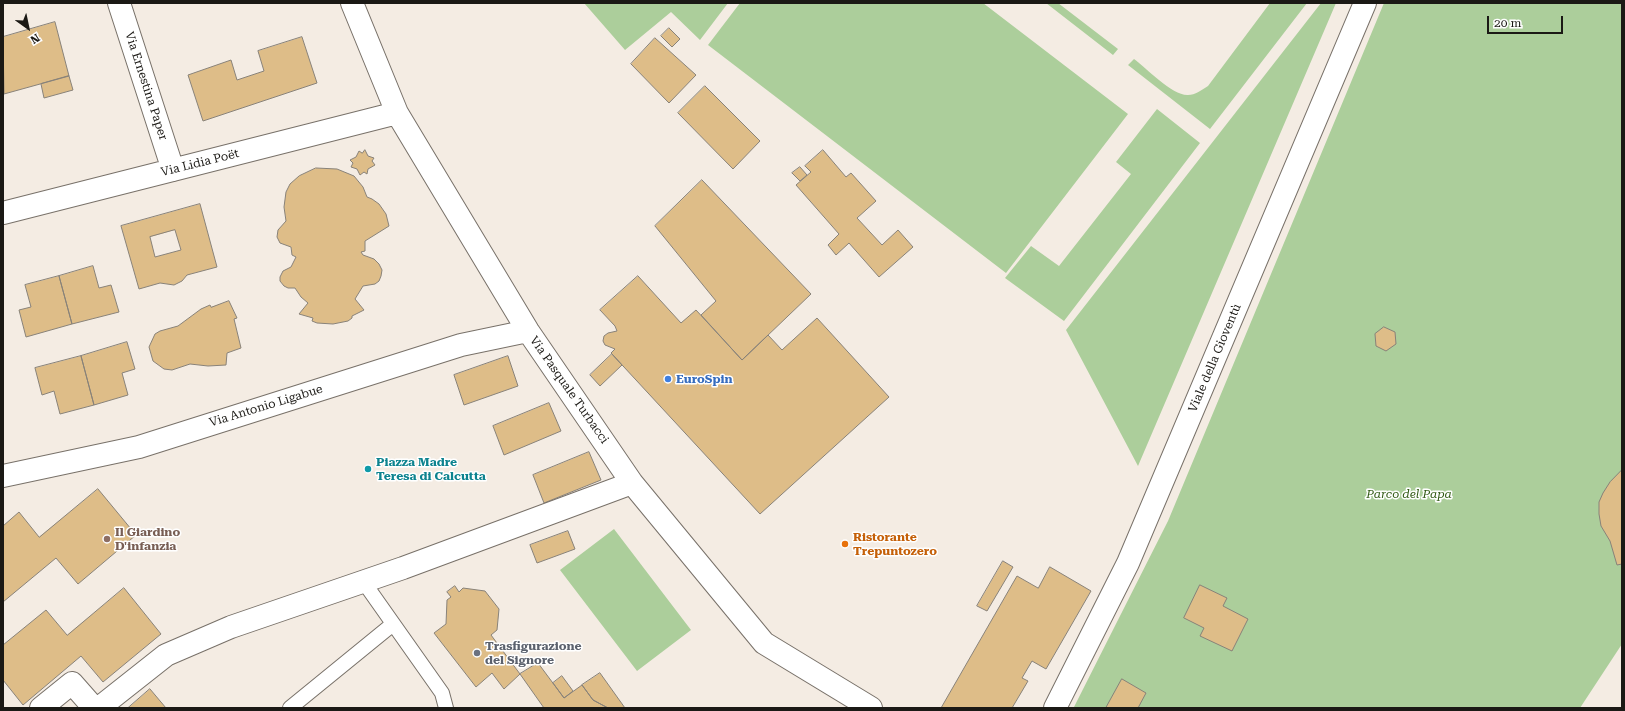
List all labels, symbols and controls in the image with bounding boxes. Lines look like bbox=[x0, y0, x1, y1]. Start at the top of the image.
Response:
north arrow bbox=[8, 8, 48, 48]
scale bar bbox=[1489, 8, 1565, 34]
text: 20 m bbox=[1494, 16, 1521, 30]
street label: Via Ernestina Paper bbox=[122, 30, 170, 142]
text: N bbox=[28, 31, 42, 46]
street label: Via Lidia Poët bbox=[159, 146, 241, 180]
street label: Viale della Gioventù bbox=[1186, 302, 1244, 414]
street label: Via Pasquale Turbacci bbox=[526, 334, 612, 446]
place label: EuroSpin bbox=[676, 372, 733, 386]
marker: EuroSpin bbox=[663, 374, 673, 384]
street label: Via Antonio Ligabue bbox=[208, 382, 324, 430]
place label: Piazza Madre Teresa di Calcutta bbox=[376, 455, 486, 483]
marker: Piazza Madre Teresa di Calcutta bbox=[363, 464, 373, 474]
park label: Parco del Papa bbox=[1366, 487, 1452, 501]
place label: Il Giardino D'infanzia bbox=[115, 525, 180, 553]
place label: Ristorante Trepuntozero bbox=[853, 530, 937, 558]
marker: Il Giardino D'infanzia bbox=[102, 534, 112, 544]
marker: Ristorante Trepuntozero bbox=[840, 539, 850, 549]
place label: Trasfigurazione del Signore bbox=[485, 639, 582, 667]
marker: Trasfigurazione del Signore bbox=[472, 648, 482, 658]

